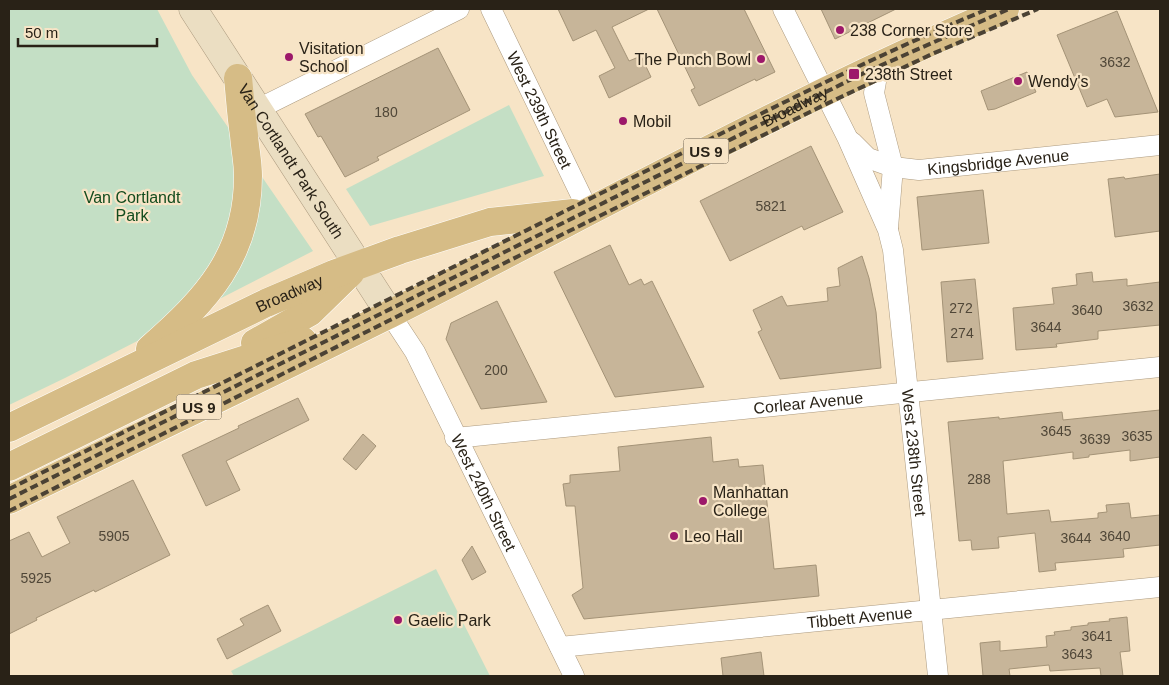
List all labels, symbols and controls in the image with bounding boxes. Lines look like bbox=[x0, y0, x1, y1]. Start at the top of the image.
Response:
scale bar bbox=[18, 15, 156, 47]
place label: 238 Corner Store bbox=[850, 22, 973, 39]
text: 50 m bbox=[25, 24, 58, 41]
marker: 238 Corner Store bbox=[834, 24, 846, 36]
place label: Visitation School bbox=[299, 40, 364, 75]
street label: West 239th Street bbox=[504, 49, 575, 172]
marker: Visitation School bbox=[283, 51, 295, 63]
place label: The Punch Bowl bbox=[634, 51, 751, 68]
marker: The Punch Bowl bbox=[755, 53, 767, 65]
house number: 3632 bbox=[1099, 54, 1131, 70]
place label: 238th Street bbox=[865, 66, 953, 83]
marker: 238th Street bbox=[847, 67, 861, 81]
place label: Wendy's bbox=[1028, 73, 1089, 90]
marker: Wendy's bbox=[1012, 75, 1024, 87]
street label: Van Cortlandt Park South bbox=[235, 81, 347, 241]
street label: Broadway bbox=[759, 83, 831, 130]
house number: 180 bbox=[374, 104, 398, 120]
place label: Mobil bbox=[633, 113, 671, 130]
marker: Mobil bbox=[617, 115, 629, 127]
road number: US 9 bbox=[684, 138, 728, 164]
street label: Kingsbridge Avenue bbox=[927, 146, 1070, 178]
park label: Van Cortlandt Park bbox=[84, 189, 181, 224]
house number: 5821 bbox=[755, 198, 787, 214]
street label: Broadway bbox=[253, 271, 325, 315]
house number: 3632 bbox=[1122, 298, 1154, 314]
house number: 272 bbox=[949, 300, 973, 316]
house number: 3640 bbox=[1071, 302, 1103, 318]
house number: 3644 bbox=[1030, 319, 1062, 335]
house number: 274 bbox=[950, 325, 974, 341]
house number: 200 bbox=[484, 362, 508, 378]
street label: Corlear Avenue bbox=[753, 388, 864, 416]
street label: West 238th Street bbox=[899, 388, 930, 518]
road number: US 9 bbox=[176, 394, 222, 420]
house number: 3645 bbox=[1040, 423, 1072, 439]
house number: 3635 bbox=[1121, 428, 1153, 444]
street label: West 240th Street bbox=[448, 431, 520, 554]
house number: 3639 bbox=[1079, 431, 1111, 447]
house number: 288 bbox=[967, 471, 991, 487]
place label: Manhattan College bbox=[713, 484, 789, 519]
marker: Manhattan College bbox=[697, 495, 709, 507]
house number: 5905 bbox=[98, 528, 130, 544]
place label: Leo Hall bbox=[684, 528, 743, 545]
house number: 3640 bbox=[1099, 528, 1131, 544]
marker: Leo Hall bbox=[668, 530, 680, 542]
house number: 3644 bbox=[1060, 530, 1092, 546]
house number: 5925 bbox=[20, 570, 52, 586]
street label: Tibbett Avenue bbox=[806, 603, 913, 631]
place label: Gaelic Park bbox=[408, 612, 492, 629]
marker: Gaelic Park bbox=[392, 614, 404, 626]
house number: 3641 bbox=[1081, 628, 1113, 644]
house number: 3643 bbox=[1061, 646, 1093, 662]

